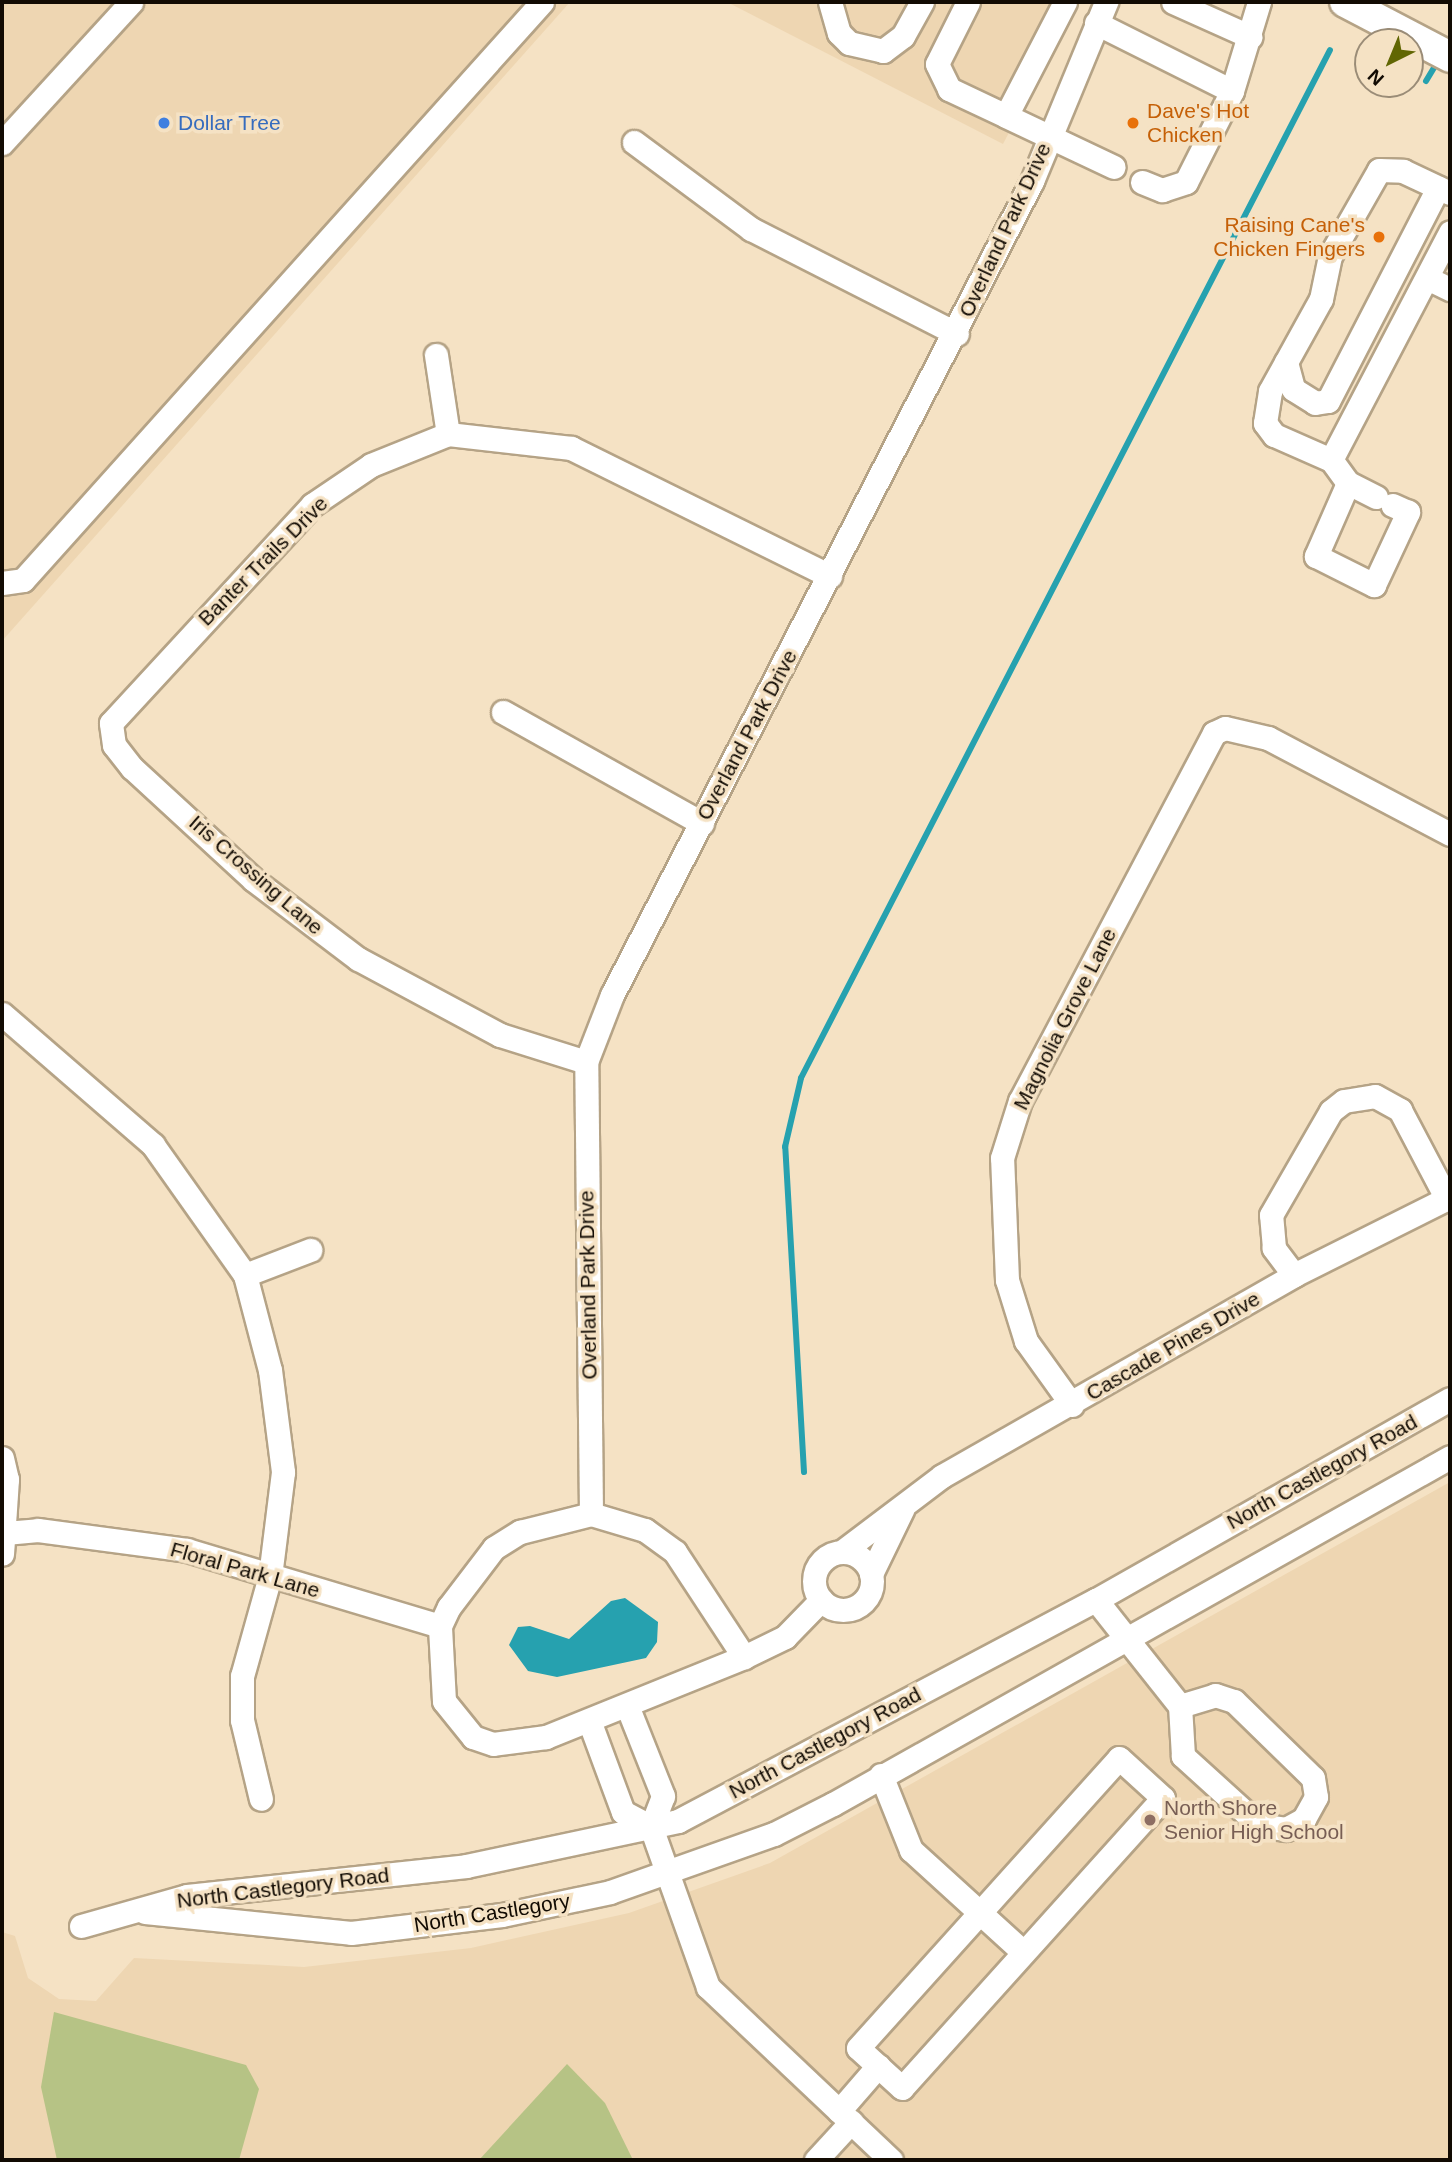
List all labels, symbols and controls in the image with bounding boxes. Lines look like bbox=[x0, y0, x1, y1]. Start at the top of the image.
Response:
north arrow bbox=[1354, 28, 1424, 98]
text: N bbox=[1364, 65, 1388, 90]
place label: Dave's Hot Chicken bbox=[1147, 98, 1249, 148]
place label: Dollar Tree bbox=[178, 110, 281, 136]
marker: Dollar Tree bbox=[156, 115, 172, 131]
marker: Dave's Hot Chicken bbox=[1125, 115, 1141, 131]
street label: Overland Park Drive bbox=[954, 139, 1056, 321]
place label: Raising Cane's Chicken Fingers bbox=[1213, 212, 1365, 262]
marker: Raising Cane's Chicken Fingers bbox=[1371, 229, 1387, 245]
street label: Banter Trails Drive bbox=[193, 491, 333, 631]
street label: Overland Park Drive bbox=[691, 646, 803, 824]
street label: Iris Crossing Lane bbox=[184, 810, 328, 940]
street label: Magnolia Grove Lane bbox=[1008, 924, 1122, 1114]
street label: Overland Park Drive bbox=[574, 1190, 602, 1380]
street label: Cascade Pines Drive bbox=[1082, 1286, 1264, 1406]
street label: North Castlegory Road bbox=[1222, 1409, 1422, 1535]
street label: Floral Park Lane bbox=[167, 1537, 323, 1603]
street label: North Castlegory Road bbox=[725, 1682, 925, 1804]
place label: North Shore Senior High School bbox=[1164, 1795, 1344, 1845]
marker: North Shore Senior High School bbox=[1142, 1812, 1158, 1828]
street label: North Castlegory Road bbox=[175, 1862, 391, 1914]
street label: North Castlegory bbox=[412, 1888, 572, 1938]

